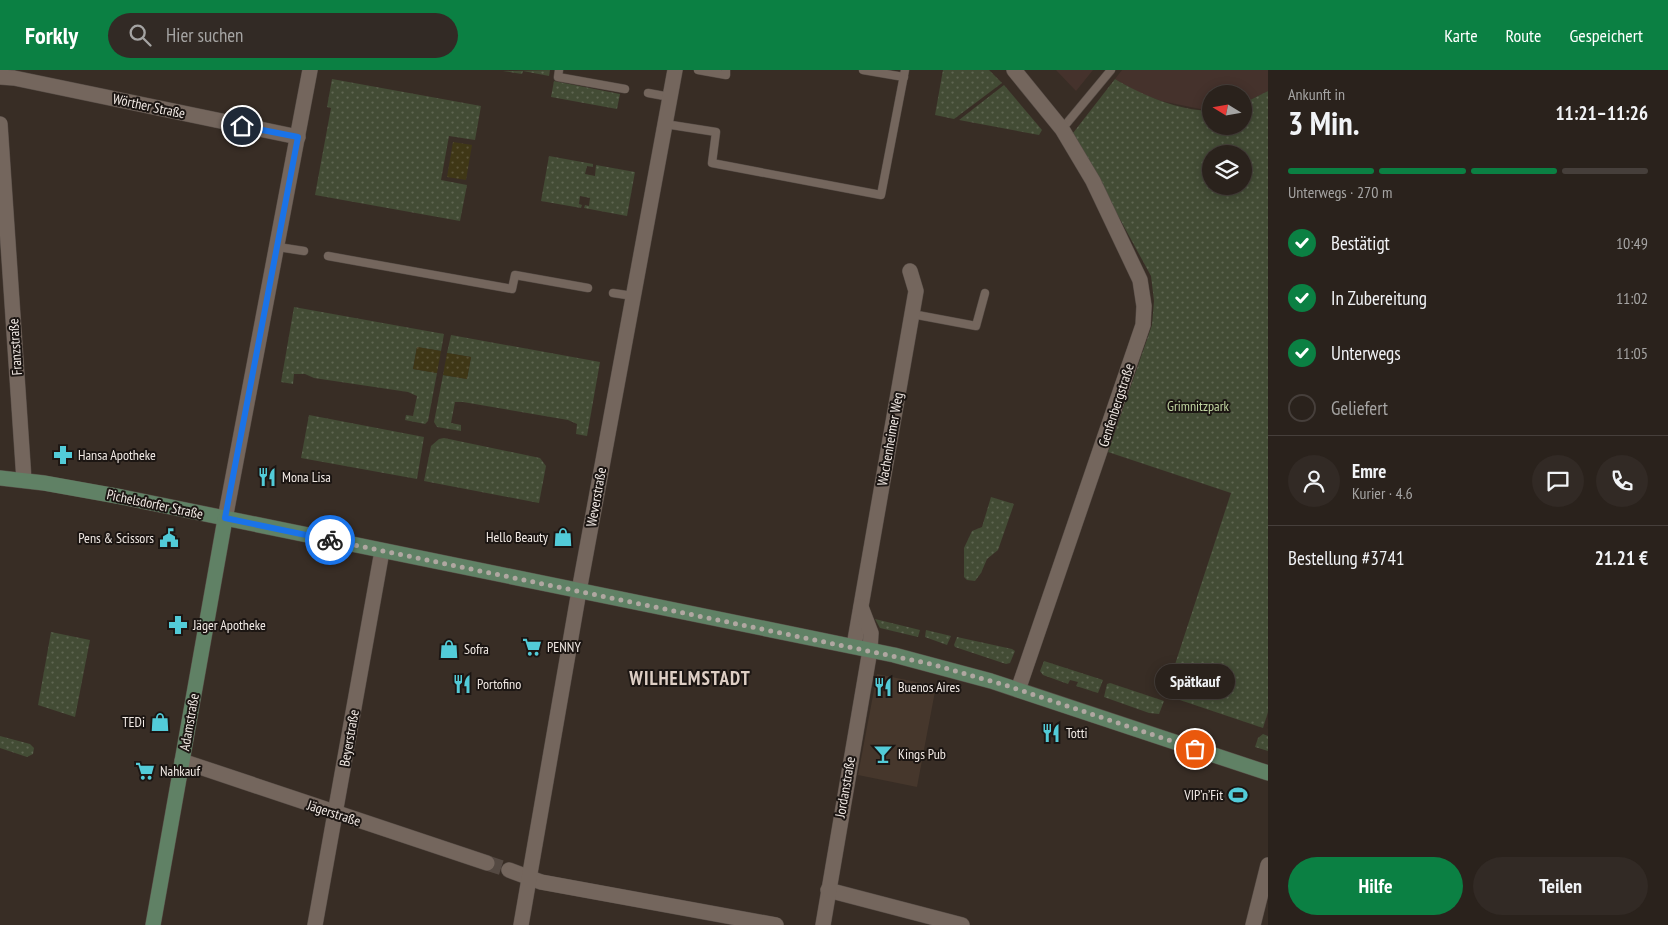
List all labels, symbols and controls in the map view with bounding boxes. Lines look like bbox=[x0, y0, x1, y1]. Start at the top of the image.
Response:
search box bbox=[108, 13, 458, 58]
text: Forkly bbox=[25, 20, 78, 51]
icon: search bbox=[126, 21, 154, 49]
text: Hier suchen bbox=[166, 23, 243, 47]
text: Karte bbox=[1444, 24, 1478, 47]
text: Route bbox=[1506, 24, 1541, 47]
text: Gespeichert bbox=[1569, 24, 1643, 47]
text: Ankunft in bbox=[1288, 84, 1345, 104]
north arrow bbox=[1202, 85, 1252, 135]
map controls bbox=[1202, 85, 1252, 195]
street label: Wörther Straße bbox=[111, 90, 187, 123]
text: 11:21–11:26 bbox=[1555, 101, 1648, 125]
text: 3 Min. bbox=[1288, 102, 1359, 144]
pin bbox=[221, 105, 263, 147]
icon: home bbox=[228, 112, 256, 140]
button: layers bbox=[1202, 145, 1252, 195]
text: Unterwegs · 270 m bbox=[1288, 182, 1392, 202]
icon: check bbox=[1288, 229, 1316, 257]
text: Bestätigt bbox=[1331, 231, 1390, 255]
text: 10:49 bbox=[1616, 233, 1648, 253]
icon: check bbox=[1288, 284, 1316, 312]
text: In Zubereitung bbox=[1331, 286, 1427, 310]
text: 11:02 bbox=[1616, 288, 1648, 308]
street label: Franzstraße bbox=[4, 318, 26, 376]
icon: check bbox=[1288, 339, 1316, 367]
text: Unterwegs bbox=[1331, 341, 1401, 365]
text: 11:05 bbox=[1616, 343, 1648, 363]
street label: Genfenbergstraße bbox=[1094, 361, 1138, 449]
street label: Wachenheimer Weg bbox=[873, 391, 907, 487]
text: Geliefert bbox=[1331, 396, 1388, 420]
park label: Grimnitzpark bbox=[1167, 397, 1230, 415]
pharmacy icon: Hansa Apotheke bbox=[52, 444, 74, 466]
place label: Hansa Apotheke bbox=[78, 446, 156, 464]
button: person bbox=[1288, 455, 1340, 507]
button: chat bbox=[1532, 455, 1584, 507]
button: phone bbox=[1596, 455, 1648, 507]
text: Emre bbox=[1352, 459, 1386, 483]
restaurant icon: Mona Lisa bbox=[256, 466, 278, 488]
street label: Weverstraße bbox=[582, 466, 610, 528]
place label: Mona Lisa bbox=[282, 468, 331, 486]
text: Kurier · 4.6 bbox=[1352, 483, 1413, 503]
street label: Pichelsdorfer Straße bbox=[105, 485, 205, 523]
courier bbox=[305, 515, 355, 565]
icon: bike bbox=[316, 526, 344, 554]
shop icon: Hello Beauty bbox=[552, 526, 574, 548]
public building icon: Pens & Scissors bbox=[158, 527, 180, 549]
place label: Hello Beauty bbox=[486, 528, 549, 546]
place label: Pens & Scissors bbox=[78, 529, 154, 547]
text: Bestellung #3741 bbox=[1288, 546, 1405, 570]
text: 21.21 € bbox=[1595, 546, 1648, 570]
pharmacy icon: Jäger Apotheke bbox=[167, 614, 189, 636]
place label: Jäger Apotheke bbox=[192, 616, 266, 634]
supermarket icon: PENNY bbox=[521, 636, 543, 658]
shop icon: Sofra bbox=[438, 638, 460, 660]
place label: PENNY bbox=[547, 638, 581, 656]
place label: Sofra bbox=[464, 640, 489, 658]
callout: Spätkauf bbox=[1155, 664, 1235, 699]
district label: WILHELMSTADT bbox=[628, 666, 751, 690]
text: Spätkauf bbox=[1170, 671, 1220, 691]
restaurant icon: Portofino bbox=[451, 673, 473, 695]
place label: Portofino bbox=[477, 675, 521, 693]
restaurant icon: Buenos Aires bbox=[872, 676, 894, 698]
place label: Buenos Aires bbox=[898, 678, 960, 696]
street label: Adamstraße bbox=[175, 692, 203, 752]
street label: Beyerstraße bbox=[335, 708, 363, 768]
shop icon: TEDi bbox=[149, 711, 171, 733]
place label: TEDi bbox=[122, 713, 145, 731]
restaurant icon: Totti bbox=[1040, 722, 1062, 744]
place label: Totti bbox=[1066, 724, 1088, 742]
pin bbox=[1174, 728, 1216, 770]
icon: bag bbox=[1181, 735, 1209, 763]
bar icon: Kings Pub bbox=[872, 743, 894, 765]
place label: Kings Pub bbox=[898, 745, 946, 763]
street label: Jordanstraße bbox=[831, 755, 859, 820]
supermarket icon: Nahkauf bbox=[134, 760, 156, 782]
place label: Nahkauf bbox=[160, 762, 200, 780]
sports icon: VIP’n’Fit bbox=[1227, 784, 1249, 806]
place label: VIP’n’Fit bbox=[1183, 786, 1223, 804]
street label: Jägerstraße bbox=[304, 796, 363, 830]
button: Hilfe bbox=[1288, 857, 1463, 915]
button: Teilen bbox=[1473, 857, 1648, 915]

